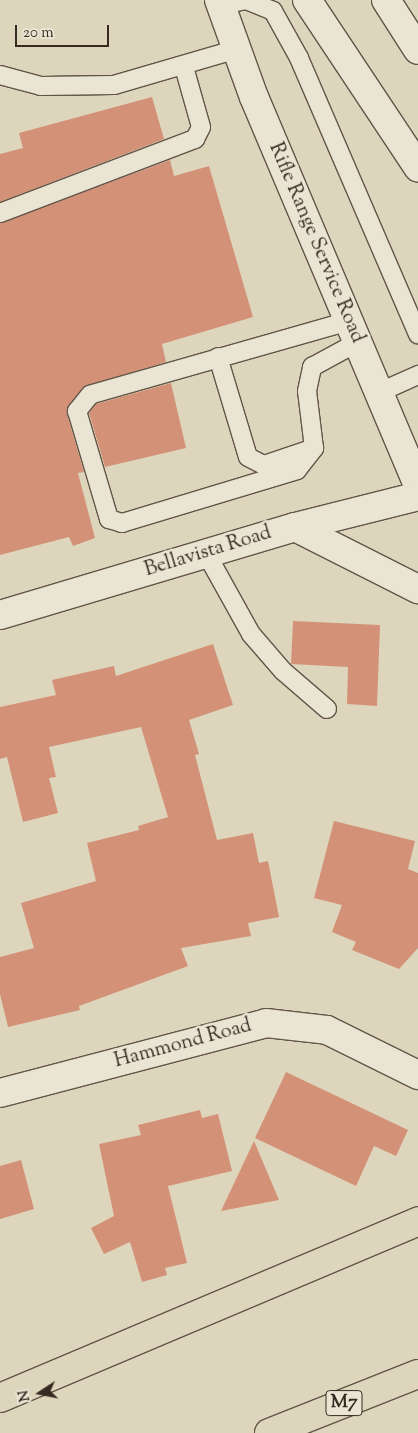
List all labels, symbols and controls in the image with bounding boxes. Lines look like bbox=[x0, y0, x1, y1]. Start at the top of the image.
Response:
scale bar bbox=[18, 15, 111, 47]
text: 20 m bbox=[23, 23, 54, 44]
street label: Rifle Range Service Road bbox=[263, 139, 369, 347]
street label: Bellavista Road bbox=[142, 521, 274, 583]
street label: Hammond Road bbox=[112, 1014, 254, 1074]
north arrow bbox=[15, 1368, 65, 1418]
road number: M7 bbox=[325, 1386, 363, 1420]
text: N bbox=[14, 1388, 36, 1403]

